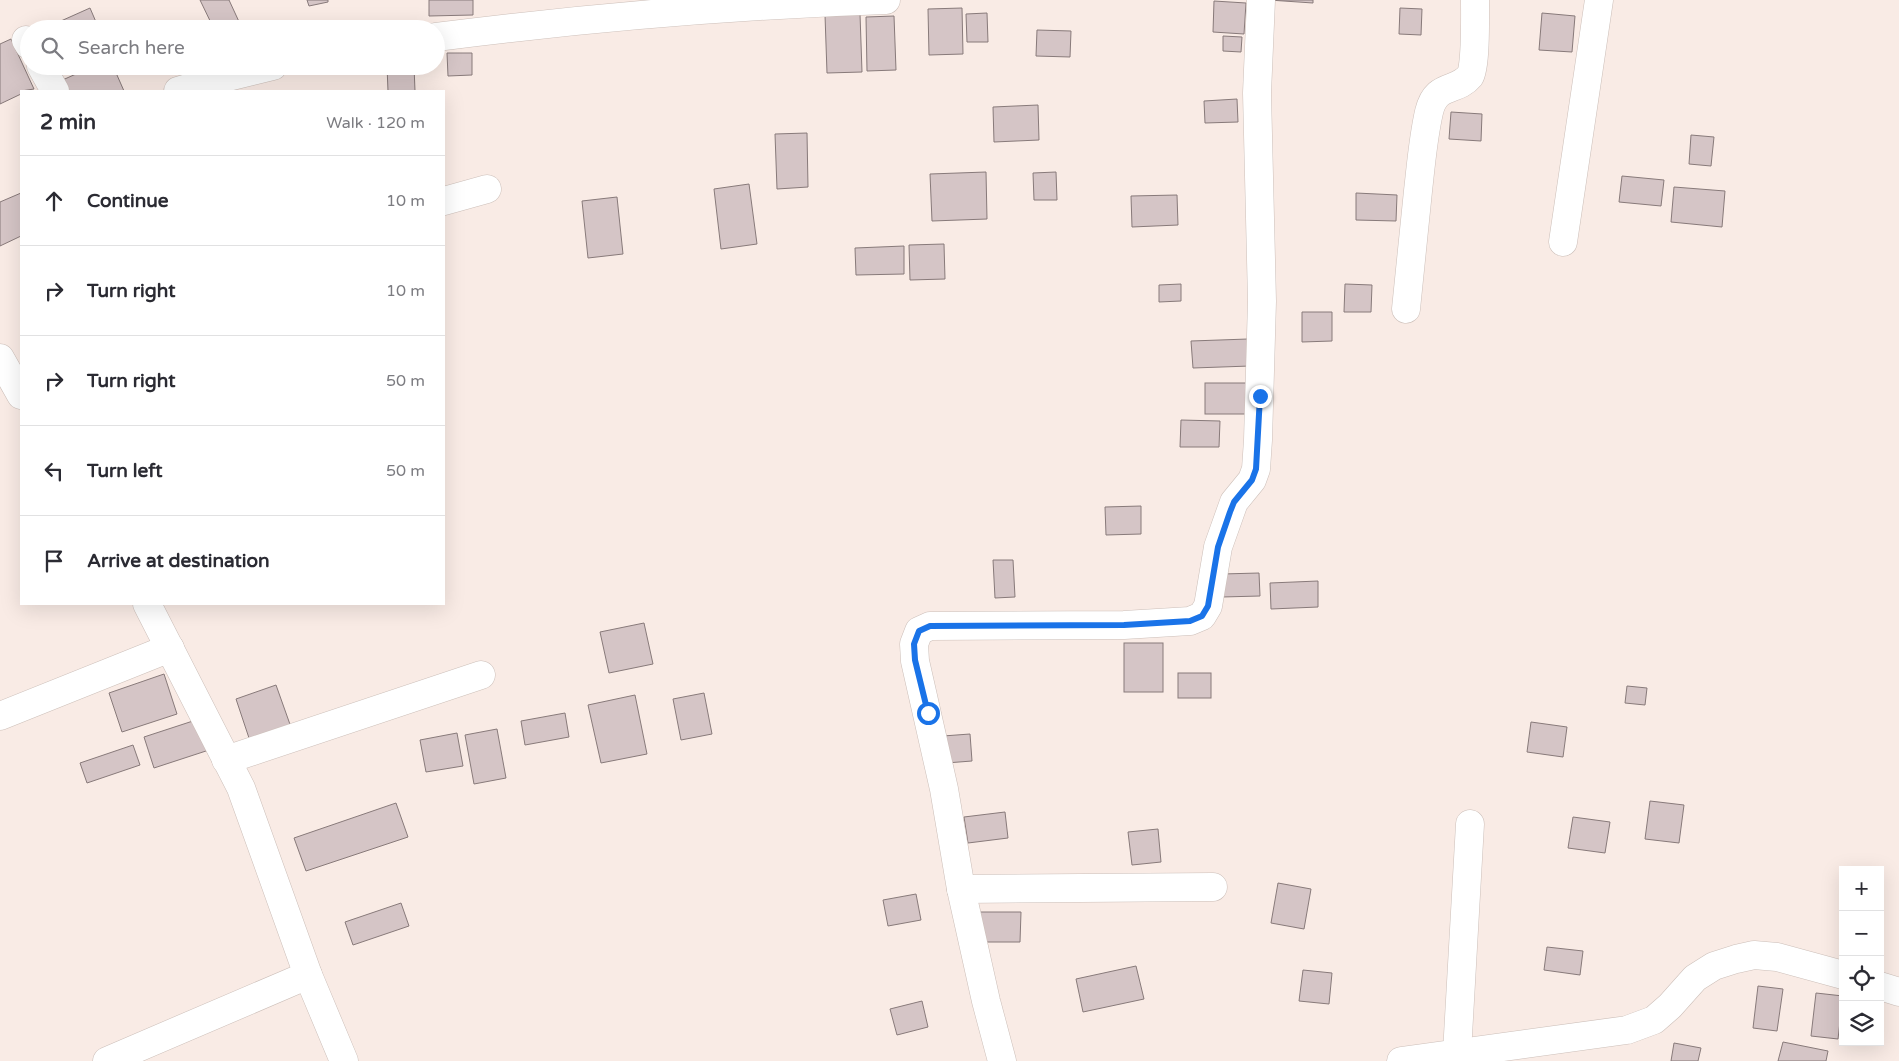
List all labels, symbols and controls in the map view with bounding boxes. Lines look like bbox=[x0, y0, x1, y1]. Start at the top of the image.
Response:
search box bbox=[20, 20, 445, 75]
icon: search bbox=[38, 34, 66, 62]
text: Search here bbox=[78, 37, 185, 59]
text: 2 min bbox=[40, 110, 96, 135]
text: Walk · 120 m bbox=[326, 113, 425, 133]
icon: ahead bbox=[40, 187, 68, 215]
text: Continue bbox=[87, 190, 169, 212]
text: 10 m bbox=[386, 191, 425, 211]
icon: right bbox=[40, 277, 68, 305]
text: Turn right bbox=[87, 280, 175, 302]
text: 10 m bbox=[386, 281, 425, 301]
icon: right bbox=[40, 367, 68, 395]
text: Turn right bbox=[87, 370, 175, 392]
text: 50 m bbox=[386, 371, 425, 391]
route end bbox=[1249, 385, 1272, 408]
icon: left bbox=[40, 457, 68, 485]
text: Turn left bbox=[87, 460, 163, 482]
text: 50 m bbox=[386, 461, 425, 481]
icon: arrive bbox=[40, 547, 68, 575]
text: Arrive at destination bbox=[87, 550, 270, 572]
route start bbox=[917, 702, 940, 725]
map controls bbox=[1839, 866, 1884, 1046]
button: + bbox=[1839, 866, 1884, 911]
button: − bbox=[1839, 911, 1884, 956]
button: locate bbox=[1839, 956, 1884, 1001]
button: layers bbox=[1839, 1001, 1884, 1046]

